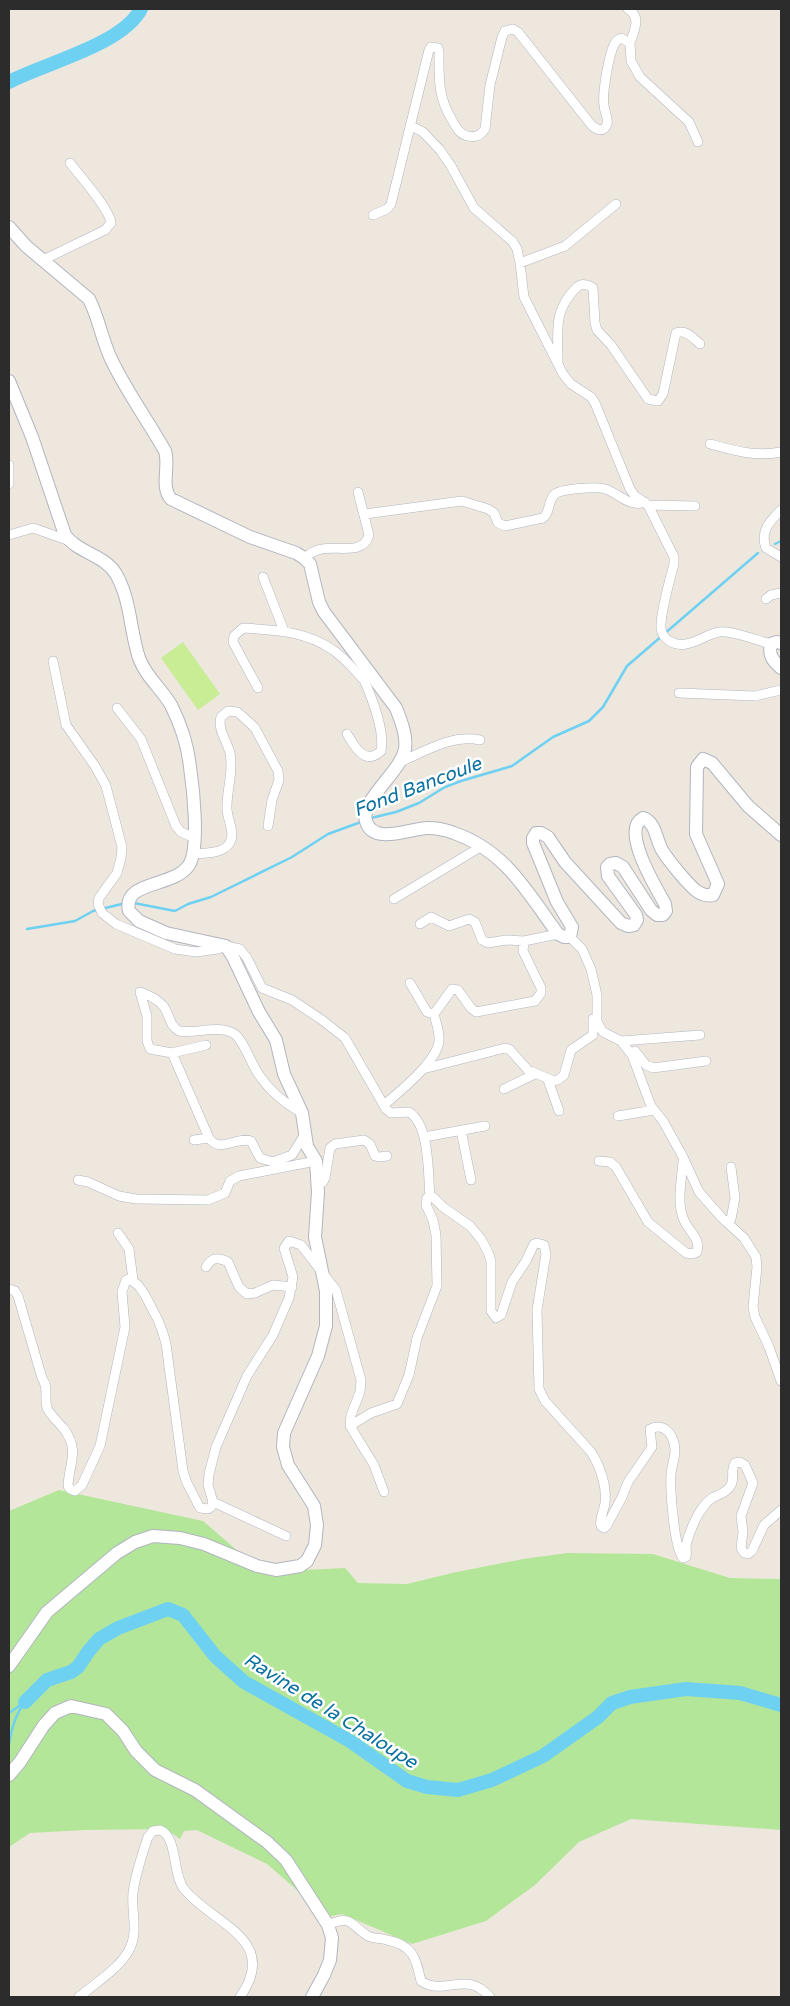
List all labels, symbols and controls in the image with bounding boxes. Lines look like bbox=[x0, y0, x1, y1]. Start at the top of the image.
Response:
water label: Fond Bancoule bbox=[350, 752, 485, 821]
water label: Ravine de la Chaloupe bbox=[240, 1648, 422, 1774]

